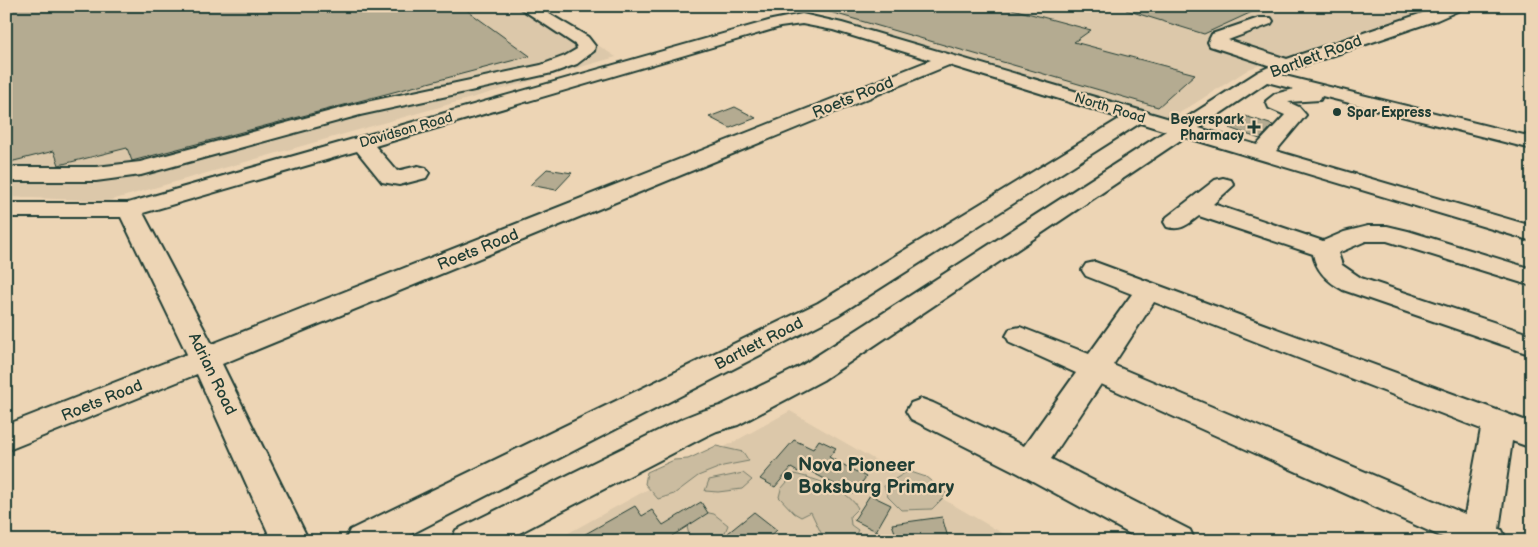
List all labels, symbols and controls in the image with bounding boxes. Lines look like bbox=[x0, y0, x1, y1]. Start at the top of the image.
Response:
street label: Bartlett Road bbox=[1267, 32, 1365, 82]
street label: Roets Road bbox=[810, 73, 896, 123]
street label: North Road bbox=[1072, 89, 1148, 127]
place label: Spar Express bbox=[1347, 104, 1431, 121]
marker: Spar Express bbox=[1331, 106, 1343, 118]
street label: Davidson Road bbox=[357, 109, 455, 151]
place label: Beyerspark Pharmacy bbox=[1170, 111, 1245, 144]
marker: Beyerspark Pharmacy bbox=[1248, 121, 1260, 133]
street label: Roets Road bbox=[435, 225, 521, 275]
street label: Bartlett Road bbox=[712, 314, 806, 374]
street label: Adrian Road bbox=[184, 330, 240, 418]
street label: Roets Road bbox=[59, 376, 145, 426]
place label: Nova Pioneer Boksburg Primary bbox=[798, 454, 955, 499]
marker: Nova Pioneer Boksburg Primary bbox=[782, 470, 794, 482]

